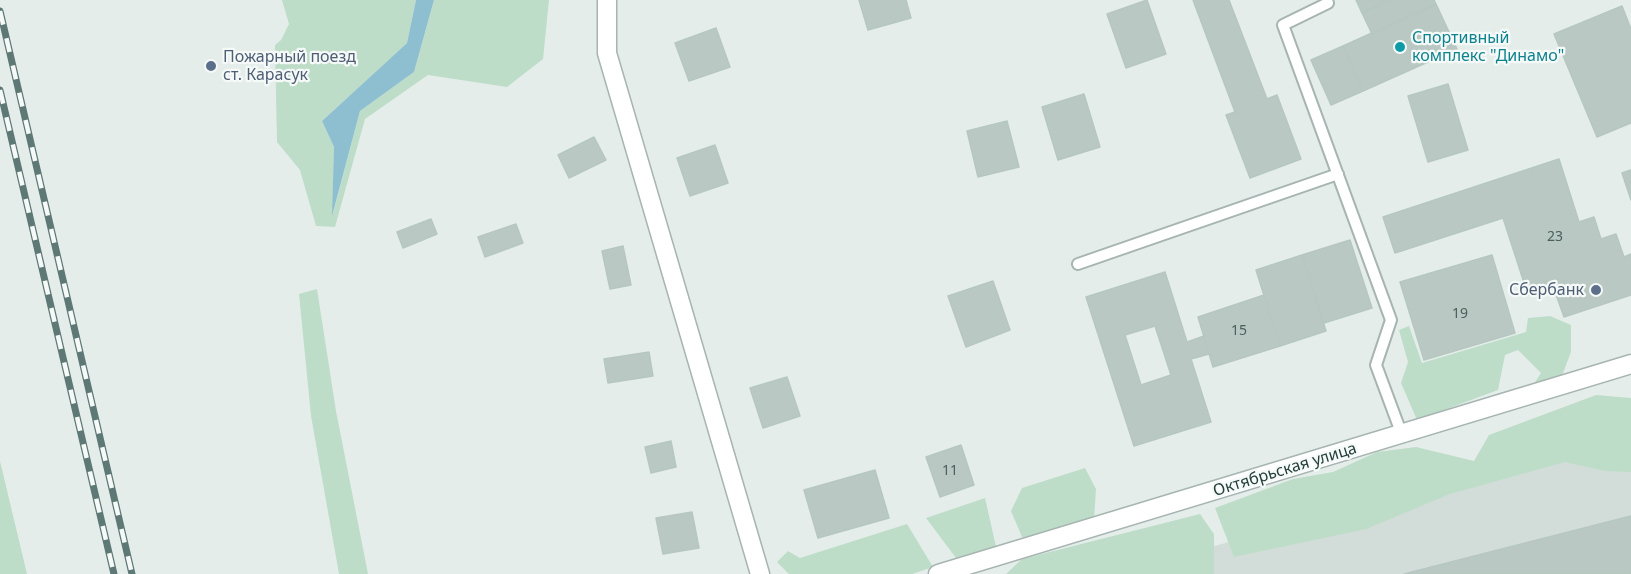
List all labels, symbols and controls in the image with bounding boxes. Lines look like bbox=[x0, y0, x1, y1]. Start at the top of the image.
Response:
place label: Спортивный комплекс "Динамо" bbox=[1412, 28, 1564, 66]
marker: Спортивный комплекс "Динамо" bbox=[1393, 40, 1407, 54]
place label: Пожарный поезд ст. Карасук bbox=[223, 47, 356, 85]
marker: Пожарный поезд ст. Карасук bbox=[204, 59, 218, 73]
house number: 23 bbox=[1547, 229, 1563, 245]
place label: Сбербанк bbox=[1509, 280, 1584, 300]
marker: Сбербанк bbox=[1589, 283, 1603, 297]
house number: 19 bbox=[1452, 306, 1468, 322]
house number: 15 bbox=[1231, 323, 1247, 339]
street label: Октябрьская улица bbox=[1211, 439, 1359, 501]
house number: 11 bbox=[942, 463, 958, 479]

